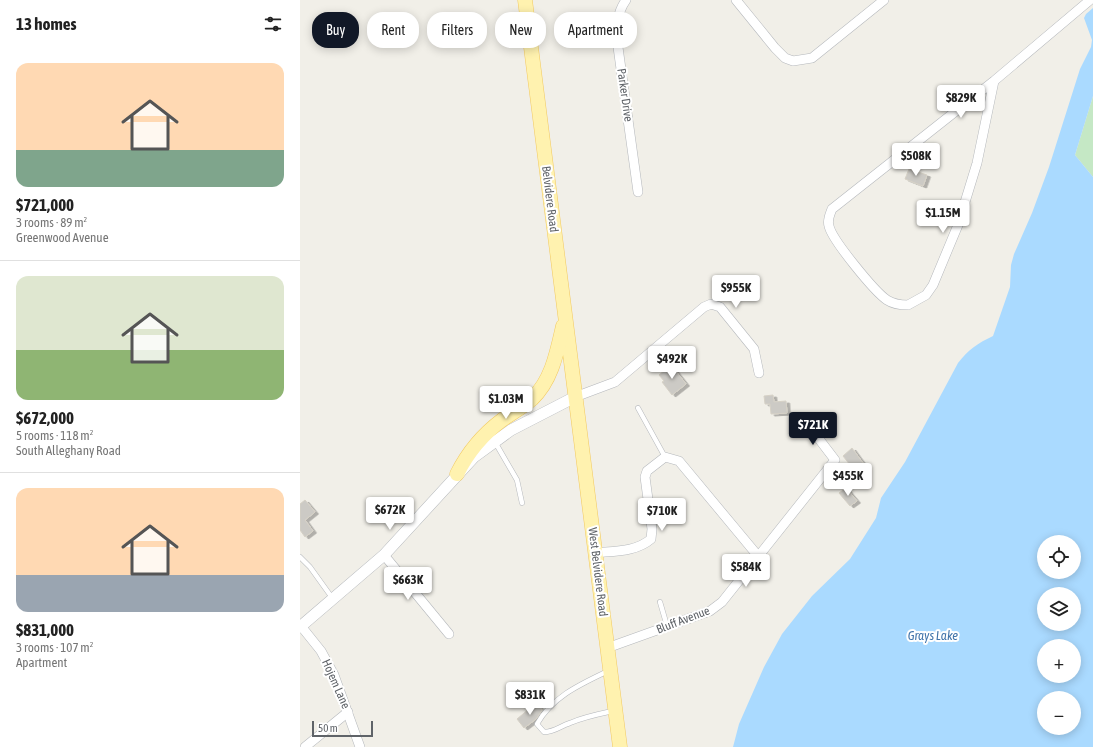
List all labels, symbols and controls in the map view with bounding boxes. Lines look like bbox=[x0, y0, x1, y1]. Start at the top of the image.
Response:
chip: Buy bbox=[312, 12, 359, 48]
chip: Rent bbox=[367, 12, 419, 48]
chip: Filters bbox=[427, 12, 487, 48]
chip: New bbox=[495, 12, 546, 48]
chip: Apartment bbox=[554, 12, 637, 48]
icon: filters bbox=[262, 13, 284, 35]
text: 13 homes bbox=[16, 14, 77, 34]
street label: Parker Drive bbox=[614, 67, 636, 123]
pin: $829K bbox=[933, 85, 989, 119]
icon: home bbox=[114, 89, 186, 161]
text: $829K bbox=[946, 90, 976, 105]
pin: $508K bbox=[888, 143, 944, 177]
text: $508K bbox=[901, 148, 931, 163]
street label: Belvidere Road bbox=[539, 165, 561, 233]
text: $721,000 bbox=[16, 195, 74, 215]
pin: $1.15M bbox=[910, 200, 976, 234]
text: $1.15M bbox=[926, 205, 960, 220]
text: 3 rooms · 89 m² bbox=[16, 215, 87, 230]
text: Greenwood Avenue bbox=[16, 230, 109, 245]
pin: $955K bbox=[708, 275, 764, 309]
text: $955K bbox=[721, 280, 751, 295]
icon: home bbox=[114, 302, 186, 374]
pin: $492K bbox=[644, 346, 700, 380]
text: $492K bbox=[657, 351, 687, 366]
pin: $1.03M bbox=[473, 386, 539, 420]
text: $1.03M bbox=[489, 391, 523, 406]
text: $672,000 bbox=[16, 408, 74, 428]
pin: $721K bbox=[785, 412, 841, 446]
text: $721K bbox=[798, 417, 828, 432]
text: 5 rooms · 118 m² bbox=[16, 428, 93, 443]
text: South Alleghany Road bbox=[16, 443, 121, 458]
pin: $455K bbox=[820, 463, 876, 497]
text: $455K bbox=[833, 468, 863, 483]
pin: $672K bbox=[362, 497, 418, 531]
pin: $710K bbox=[634, 498, 690, 532]
text: $672K bbox=[375, 502, 405, 517]
text: $710K bbox=[647, 503, 677, 518]
icon: home bbox=[114, 514, 186, 586]
street label: West Belvidere Road bbox=[586, 527, 610, 617]
map controls bbox=[1037, 535, 1081, 735]
button: locate bbox=[1037, 535, 1081, 579]
pin: $584K bbox=[718, 554, 774, 588]
text: $584K bbox=[731, 559, 761, 574]
pin: $663K bbox=[380, 567, 436, 601]
text: $663K bbox=[393, 572, 423, 587]
button: layers bbox=[1037, 587, 1081, 631]
street label: Bluff Avenue bbox=[654, 603, 712, 637]
text: $831,000 bbox=[16, 620, 74, 640]
water label: Grays Lake bbox=[908, 628, 958, 643]
button: + bbox=[1037, 639, 1081, 683]
text: 3 rooms · 107 m² bbox=[16, 640, 93, 655]
text: Apartment bbox=[16, 655, 67, 670]
street label: Hojem Lane bbox=[319, 657, 353, 711]
pin: $831K bbox=[502, 682, 558, 716]
text: $831K bbox=[515, 687, 545, 702]
button: − bbox=[1037, 691, 1081, 735]
scale bar bbox=[312, 719, 373, 738]
text: 50 m bbox=[318, 722, 338, 734]

